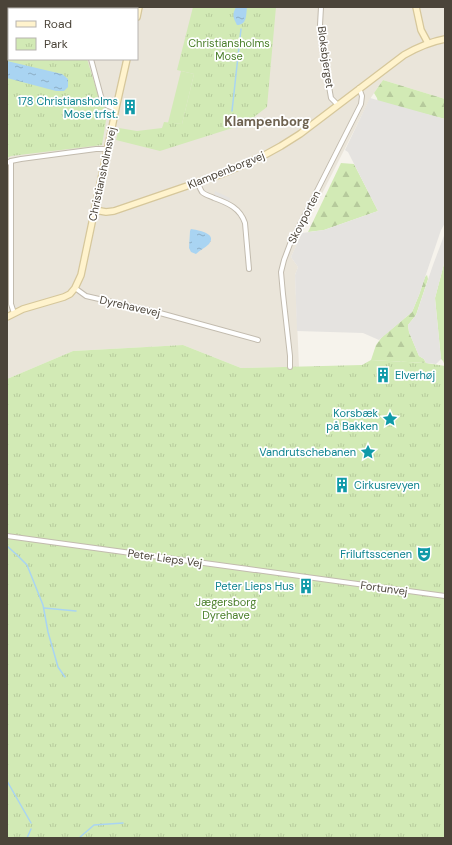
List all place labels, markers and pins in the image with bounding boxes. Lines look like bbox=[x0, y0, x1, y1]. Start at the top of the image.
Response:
place label: 178 Christiansholms Mose trfst. bbox=[18, 94, 118, 121]
building icon: 178 Christiansholms Mose trfst. bbox=[121, 98, 139, 116]
building icon: Elverhøj bbox=[374, 366, 392, 384]
place label: Elverhøj bbox=[395, 368, 435, 382]
place label: Korsbæk på Bakken bbox=[326, 406, 378, 433]
place icon: Korsbæk på Bakken bbox=[381, 410, 399, 428]
place icon: Vandrutschebanen bbox=[359, 443, 377, 461]
place label: Vandrutschebanen bbox=[259, 445, 356, 459]
building icon: Cirkusrevyen bbox=[333, 476, 351, 494]
place label: Cirkusrevyen bbox=[354, 478, 420, 492]
theatre icon: Friluftsscenen bbox=[415, 545, 433, 563]
place label: Friluftsscenen bbox=[340, 547, 412, 561]
building icon: Peter Lieps Hus bbox=[297, 577, 315, 595]
place label: Peter Lieps Hus bbox=[215, 579, 294, 593]

